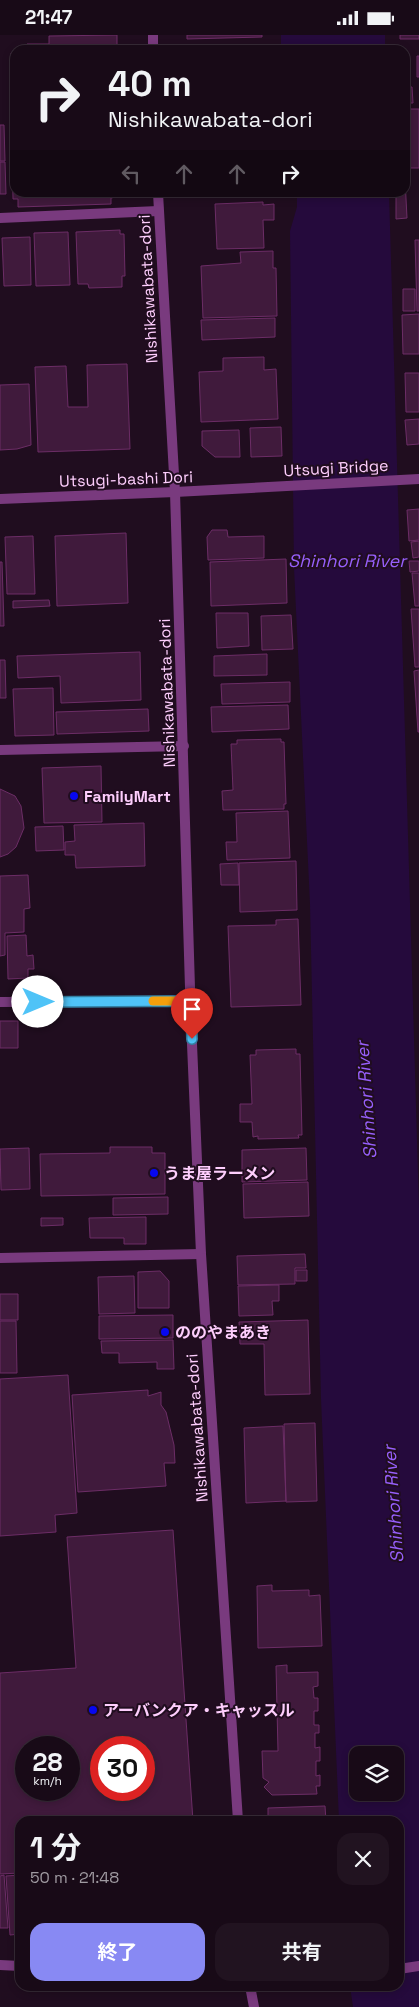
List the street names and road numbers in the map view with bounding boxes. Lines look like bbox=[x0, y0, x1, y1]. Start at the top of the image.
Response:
street label: Nishikawabata-dori bbox=[134, 214, 162, 364]
street label: Utsugi Bridge bbox=[283, 455, 389, 481]
street label: Utsugi-bashi Dori bbox=[59, 466, 193, 492]
street label: Nishikawabata-dori bbox=[154, 618, 180, 768]
street label: Nishikawabata-dori bbox=[181, 1353, 213, 1503]

